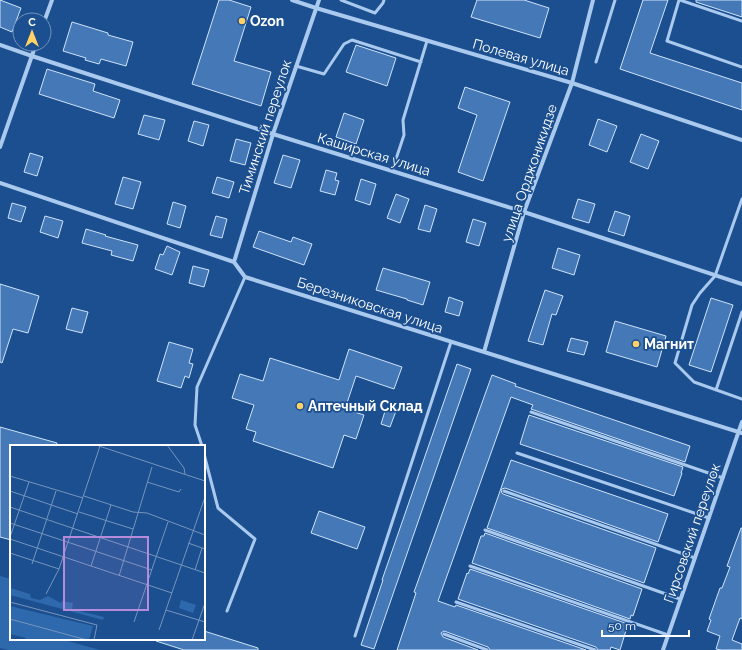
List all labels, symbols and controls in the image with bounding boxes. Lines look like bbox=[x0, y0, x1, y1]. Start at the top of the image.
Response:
north arrow bbox=[12, 12, 52, 52]
place label: Ozon bbox=[250, 13, 284, 29]
text: С bbox=[28, 16, 36, 29]
marker: Ozon bbox=[237, 16, 247, 26]
street label: Полевая улица bbox=[471, 36, 571, 78]
street label: Тиминский переулок bbox=[236, 57, 294, 197]
street label: улица Орджоникидзе bbox=[498, 102, 560, 244]
street label: Каширская улица bbox=[316, 129, 432, 179]
street label: Березниковская улица bbox=[295, 274, 445, 336]
place label: Магнит bbox=[644, 336, 694, 352]
marker: Магнит bbox=[631, 339, 641, 349]
place label: Аптечный Склад bbox=[308, 398, 423, 414]
marker: Аптечный Склад bbox=[295, 401, 305, 411]
inset map bbox=[10, 445, 205, 640]
street label: Гирсовский переулок bbox=[661, 461, 723, 605]
scale bar bbox=[602, 612, 689, 638]
text: 50 m bbox=[608, 619, 636, 633]

